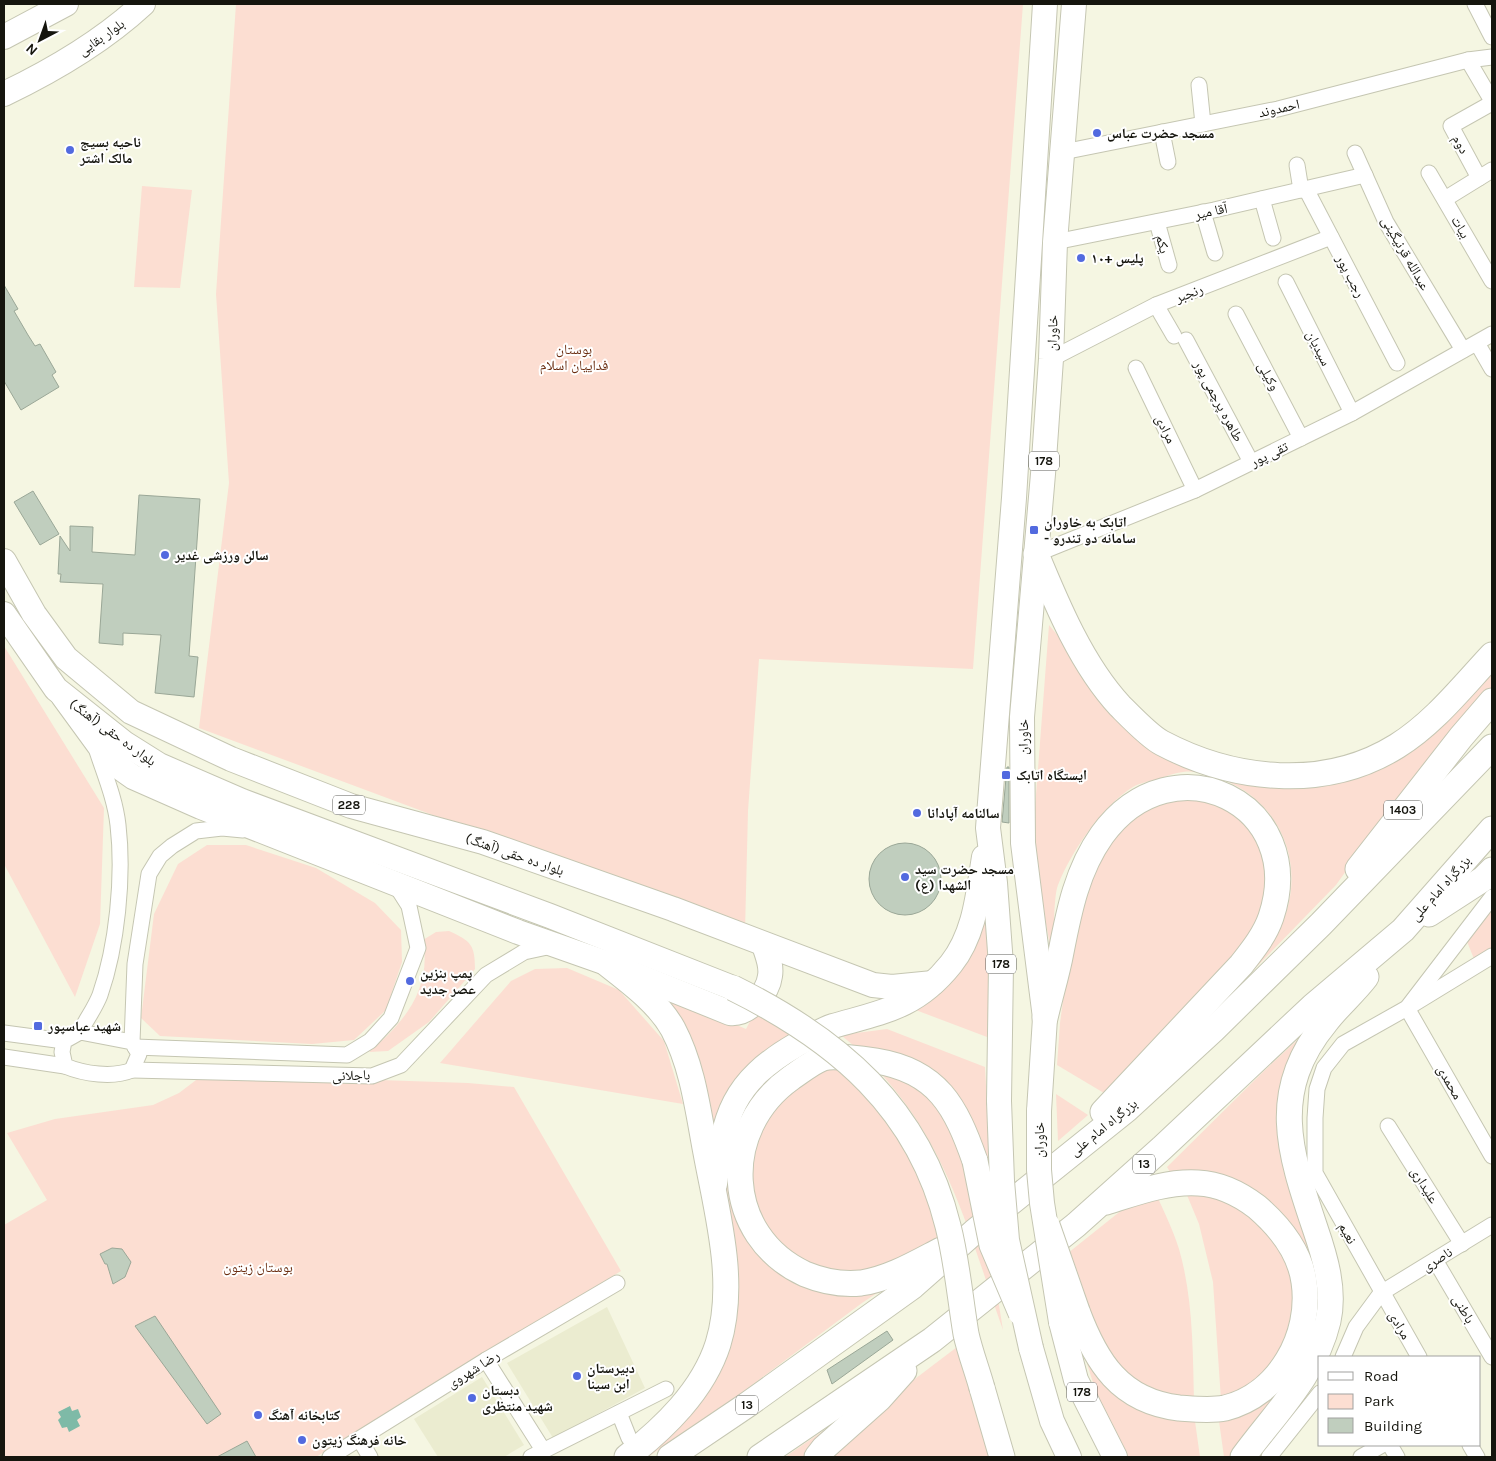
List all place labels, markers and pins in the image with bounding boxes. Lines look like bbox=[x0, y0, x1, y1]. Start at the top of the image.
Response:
place label: مسجد حضرت عباس bbox=[1107, 125, 1214, 142]
marker: مسجد حضرت عباس bbox=[1091, 127, 1103, 139]
place label: ناحیه بسیج مالک اشتر bbox=[79, 134, 141, 167]
marker: ناحیه بسیج مالک اشتر bbox=[64, 144, 76, 156]
place label: پلیس +۱۰ bbox=[1091, 250, 1144, 267]
marker: پلیس +۱۰ bbox=[1075, 252, 1087, 264]
place label: اتابک به خاوران - سامانه دو تندرو bbox=[1044, 514, 1136, 547]
marker: اتابک به خاوران - سامانه دو تندرو bbox=[1028, 524, 1040, 536]
place label: سالن ورزشی غدیر bbox=[174, 547, 269, 564]
marker: سالن ورزشی غدیر bbox=[159, 549, 171, 561]
place label: ایستگاه اتابک bbox=[1016, 767, 1087, 784]
marker: ایستگاه اتابک bbox=[1000, 769, 1012, 781]
place label: سالنامه آپادانا bbox=[927, 805, 1000, 822]
marker: سالنامه آپادانا bbox=[911, 807, 923, 819]
place label: مسجد حضرت سید الشهدا (ع) bbox=[915, 861, 1014, 894]
marker: مسجد حضرت سید الشهدا (ع) bbox=[899, 871, 911, 883]
place label: پمپ بنزین عصر جدید bbox=[420, 965, 476, 998]
marker: پمپ بنزین عصر جدید bbox=[404, 975, 416, 987]
place label: شهید عباسپور bbox=[47, 1018, 121, 1035]
marker: شهید عباسپور bbox=[32, 1020, 44, 1032]
place label: دبیرستان ابن سینا bbox=[587, 1360, 635, 1393]
marker: دبیرستان ابن سینا bbox=[571, 1370, 583, 1382]
place label: دبستان شهید منتظری bbox=[482, 1382, 553, 1415]
marker: دبستان شهید منتظری bbox=[466, 1392, 478, 1404]
place label: کتابخانه آهنگ bbox=[268, 1407, 340, 1424]
marker: کتابخانه آهنگ bbox=[252, 1409, 264, 1421]
place label: خانه فرهنگ زيتون bbox=[312, 1432, 407, 1449]
marker: خانه فرهنگ زيتون bbox=[296, 1434, 308, 1446]

